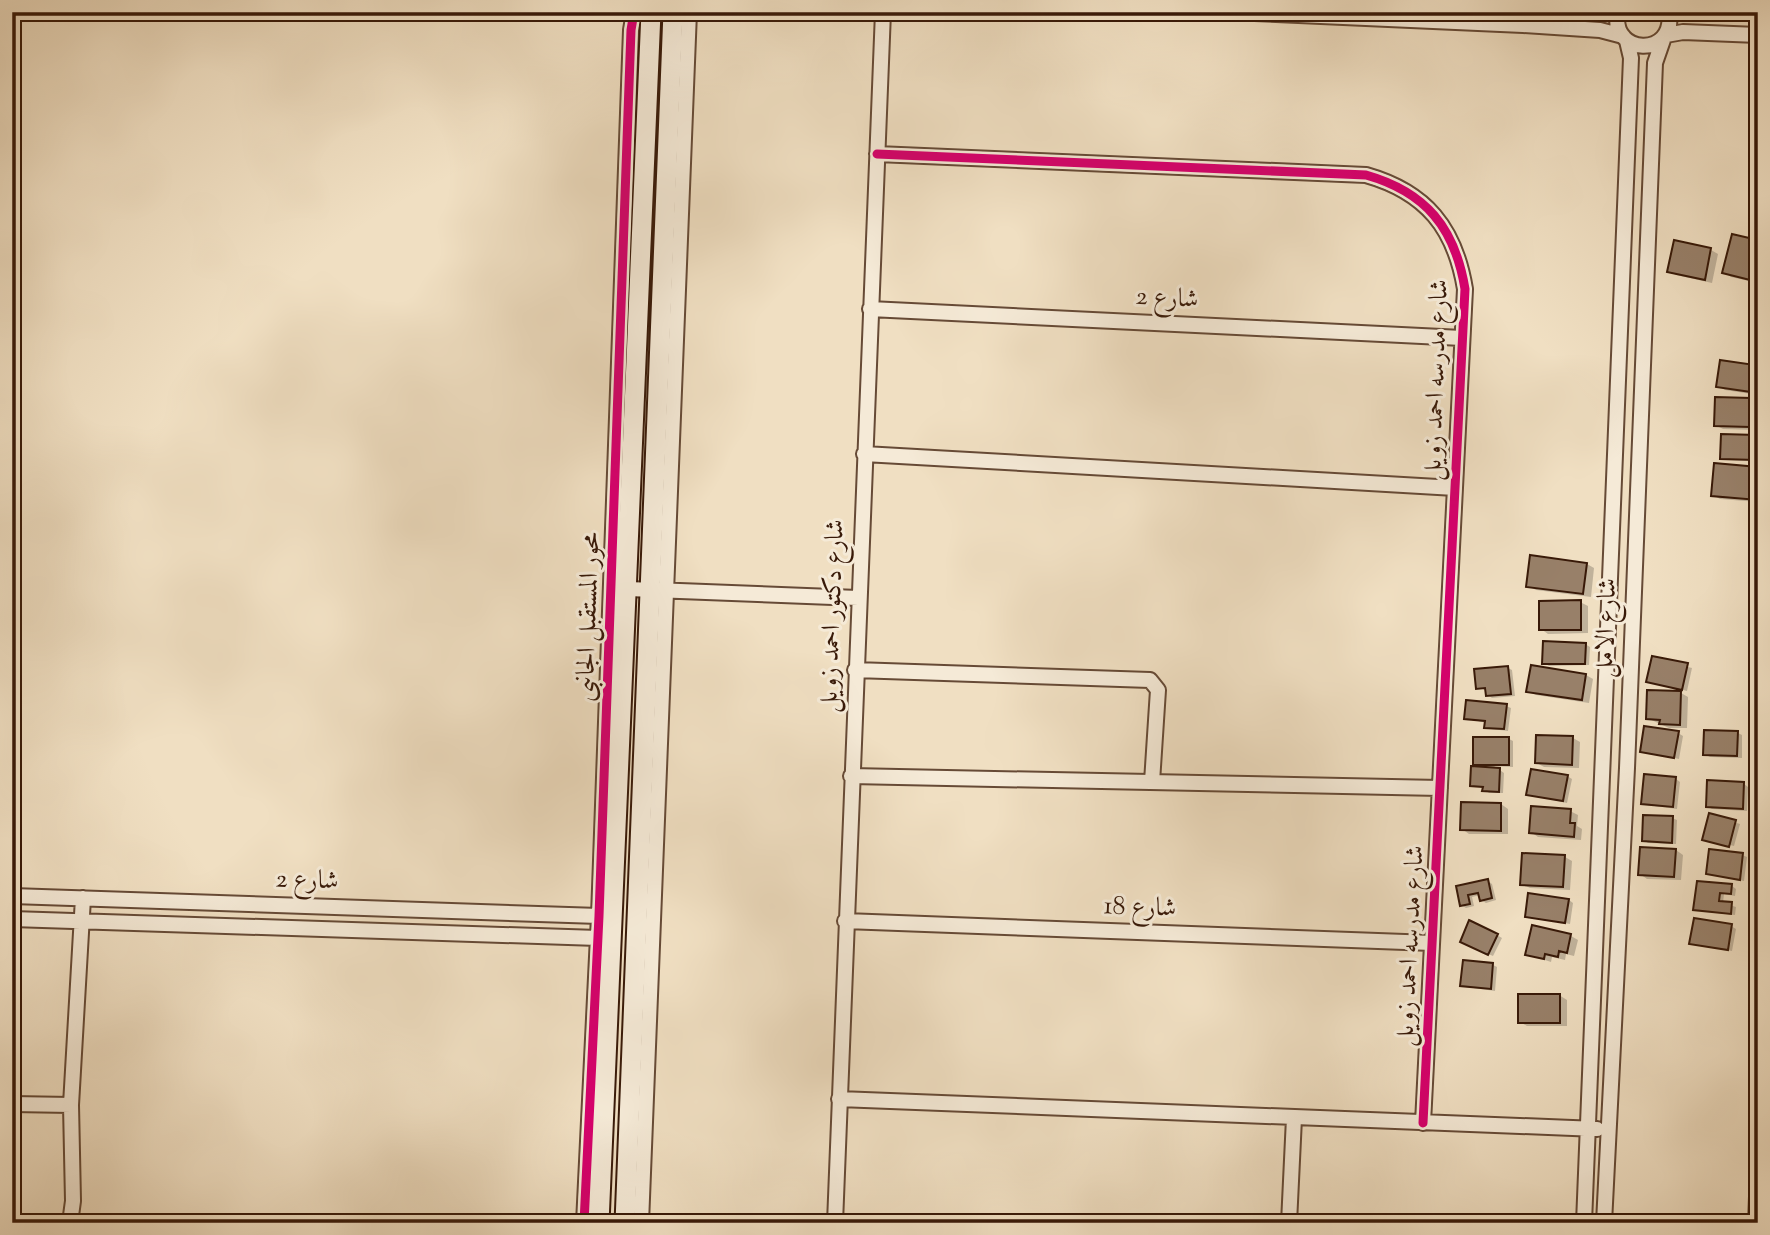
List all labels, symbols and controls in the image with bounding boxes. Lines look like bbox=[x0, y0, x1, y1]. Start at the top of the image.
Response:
street label: شارع 2 bbox=[1135, 279, 1199, 320]
street label: شارع مدرسه احمد زويل bbox=[1415, 279, 1460, 481]
street label: شارع دكتور احمد زويل bbox=[811, 519, 856, 713]
street label: محور المستقبل الجانبى bbox=[568, 531, 610, 702]
street label: شارع الامل bbox=[1587, 577, 1628, 679]
street label: شارع مدرسه احمد زويل bbox=[1387, 844, 1436, 1048]
street label: شارع 2 bbox=[275, 861, 339, 902]
street label: شارع 18 bbox=[1103, 888, 1177, 929]

